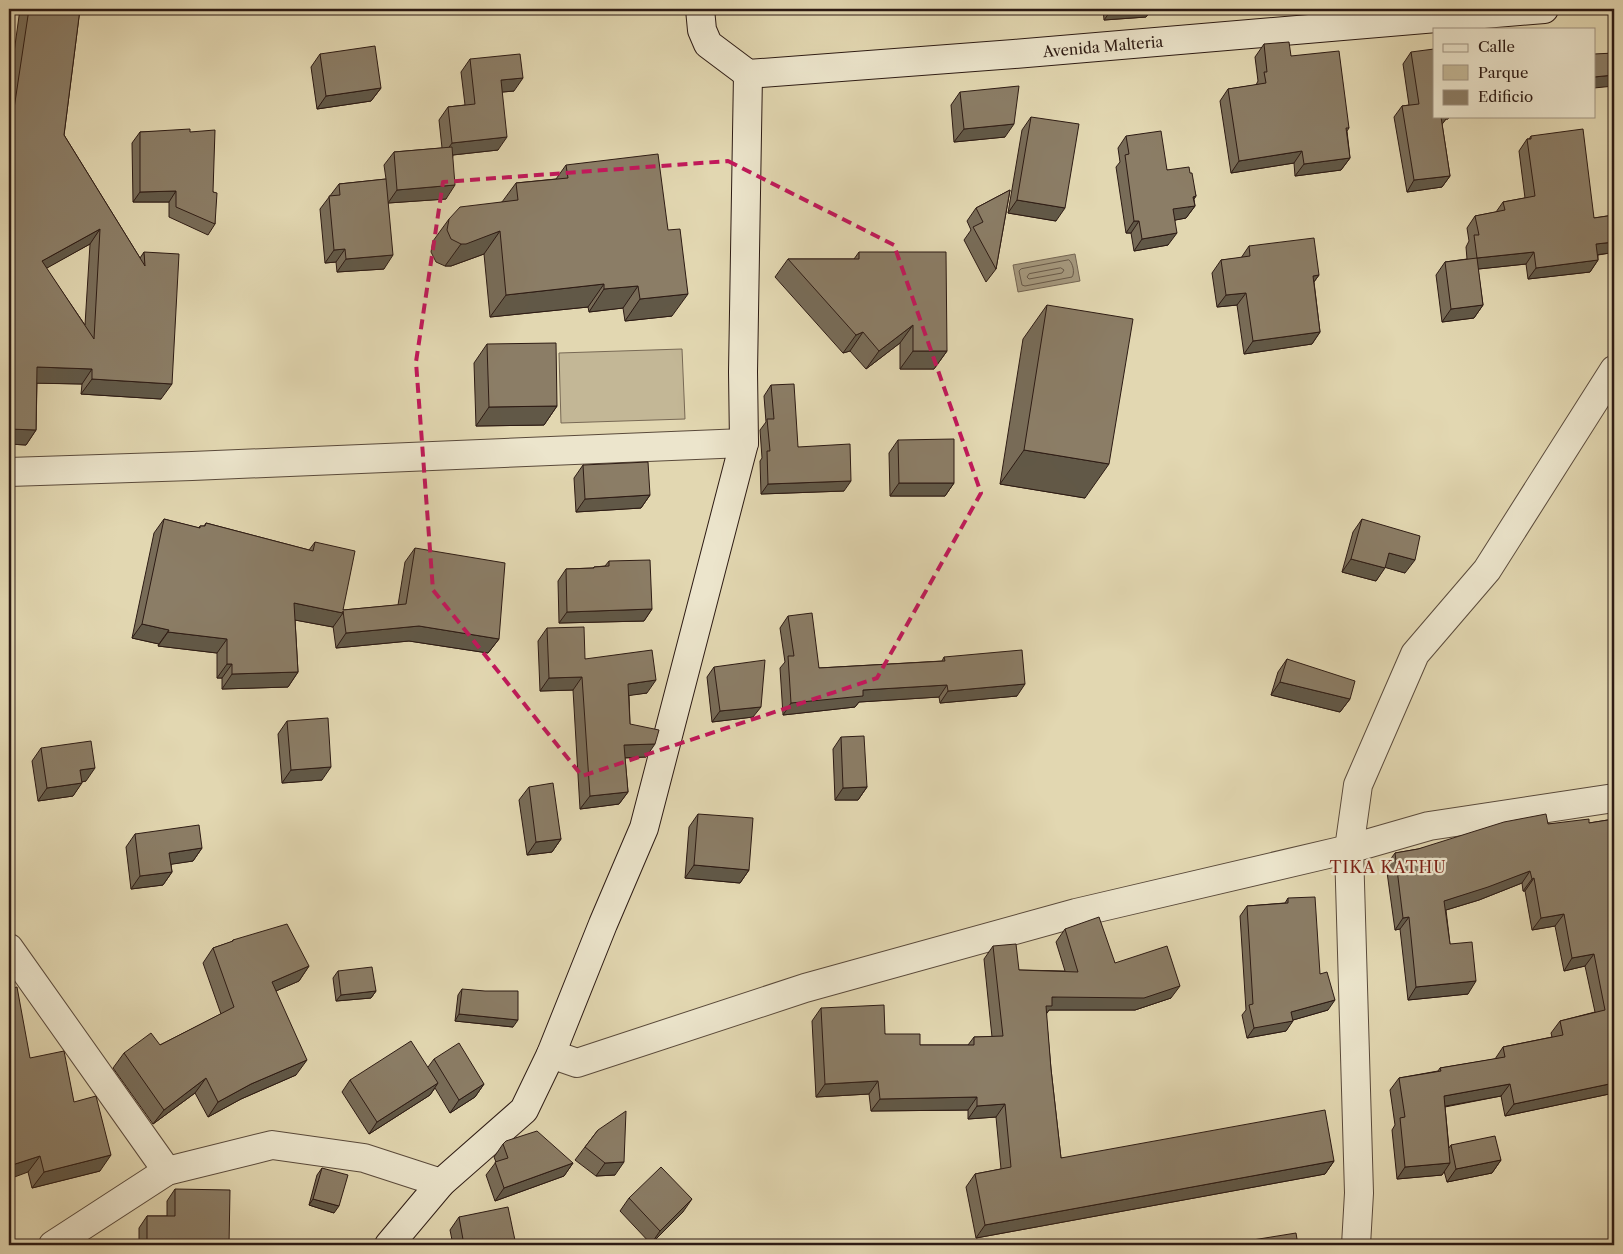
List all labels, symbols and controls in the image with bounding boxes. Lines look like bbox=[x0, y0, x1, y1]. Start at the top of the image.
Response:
legend bbox=[1433, 28, 1596, 118]
street label: Avenida Malteria bbox=[1041, 32, 1164, 61]
text: Calle bbox=[1478, 37, 1515, 56]
text: Parque bbox=[1478, 63, 1528, 82]
text: Edificio bbox=[1478, 87, 1533, 106]
district label: TIKA KATHU bbox=[1329, 857, 1447, 877]

